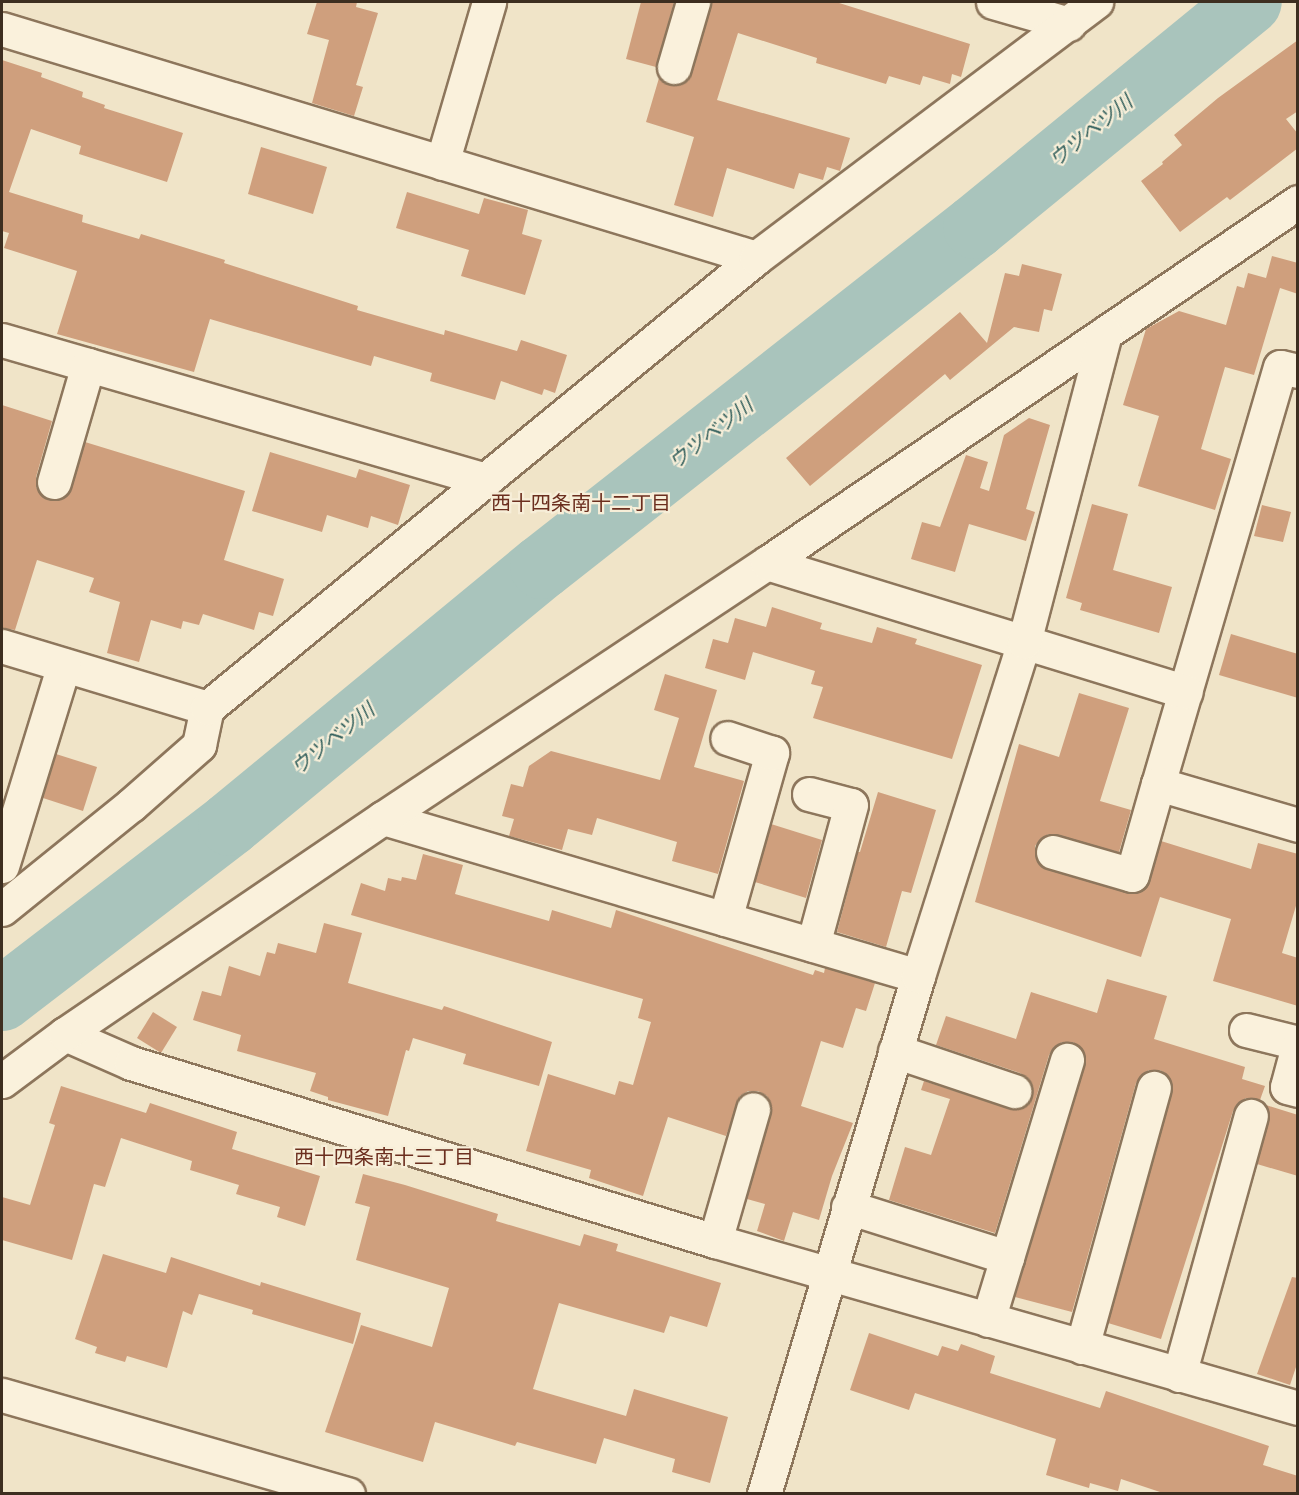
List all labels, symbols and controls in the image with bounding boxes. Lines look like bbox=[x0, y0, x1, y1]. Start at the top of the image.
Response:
water label: ウツベツ川 bbox=[1045, 90, 1137, 172]
water label: ウツベツ川 bbox=[664, 394, 758, 474]
district label: 西十四条南十二丁目 bbox=[491, 491, 671, 515]
water label: ウツベツ川 bbox=[287, 698, 379, 780]
district label: 西十四条南十三丁目 bbox=[294, 1145, 474, 1169]

